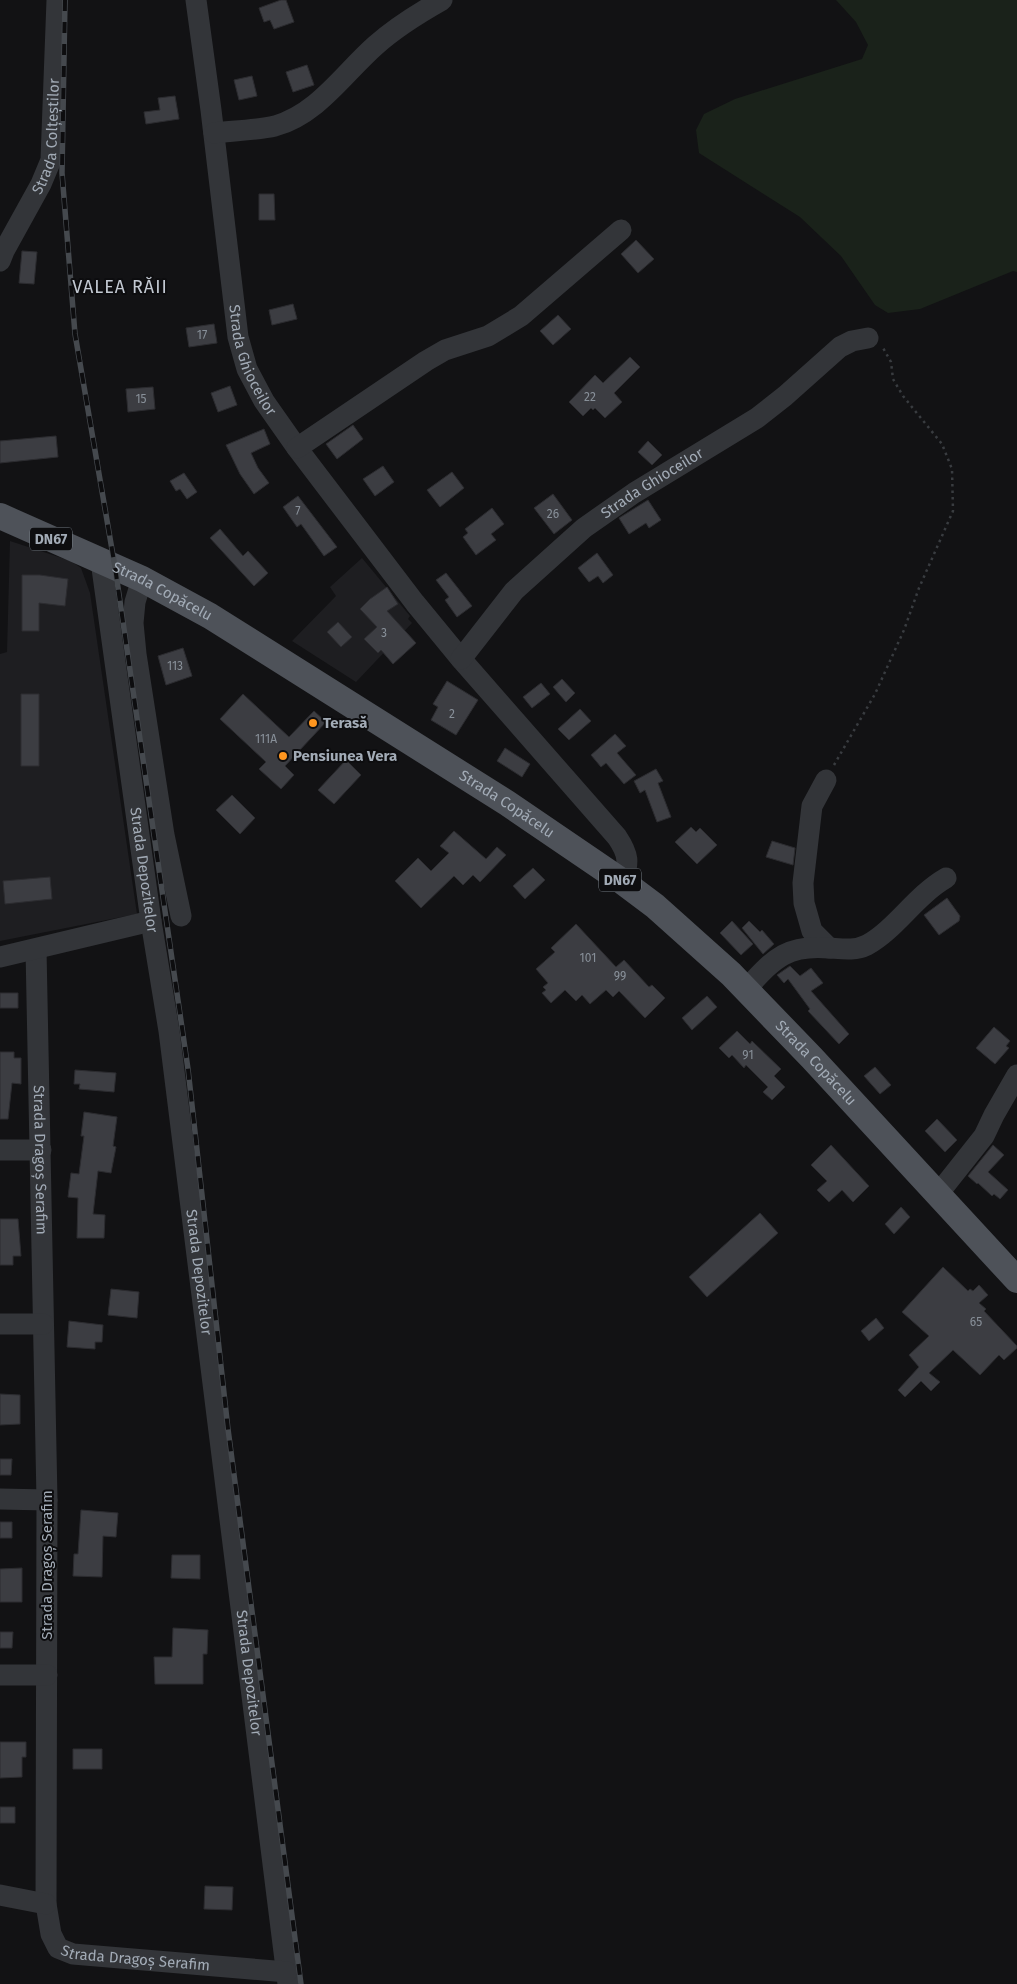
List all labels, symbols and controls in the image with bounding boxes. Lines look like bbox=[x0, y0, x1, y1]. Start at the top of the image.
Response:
street label: Strada Colțeștilor bbox=[28, 78, 63, 198]
district label: VALEA RĂII bbox=[72, 276, 168, 298]
street label: Strada Ghioceilor bbox=[225, 304, 281, 419]
house number: 17 bbox=[197, 328, 207, 342]
house number: 22 bbox=[584, 390, 596, 404]
house number: 15 bbox=[135, 392, 147, 406]
street label: Strada Ghioceilor bbox=[598, 444, 707, 522]
house number: 7 bbox=[295, 504, 301, 518]
house number: 26 bbox=[547, 507, 559, 521]
road number: DN67 bbox=[30, 528, 72, 550]
street label: Strada Copăcelu bbox=[110, 558, 215, 625]
house number: 3 bbox=[381, 626, 387, 640]
house number: 113 bbox=[167, 659, 183, 673]
house number: 2 bbox=[449, 707, 455, 721]
place label: Terasă bbox=[323, 714, 367, 732]
marker: Terasă bbox=[307, 717, 319, 729]
house number: 111A bbox=[255, 732, 277, 746]
place label: Pensiunea Vera bbox=[293, 747, 397, 765]
marker: Pensiunea Vera bbox=[277, 750, 289, 762]
street label: Strada Copăcelu bbox=[456, 766, 558, 842]
street label: Strada Depozitelor bbox=[126, 806, 162, 934]
road number: DN67 bbox=[599, 868, 641, 892]
house number: 101 bbox=[580, 951, 596, 965]
house number: 99 bbox=[614, 969, 626, 983]
street label: Strada Copăcelu bbox=[772, 1017, 860, 1109]
house number: 91 bbox=[742, 1048, 754, 1062]
street label: Strada Dragoș Serafim bbox=[30, 1085, 51, 1235]
street label: Strada Depozitelor bbox=[182, 1208, 216, 1336]
house number: 65 bbox=[970, 1315, 982, 1329]
street label: Strada Dragoș Serafim bbox=[38, 1490, 57, 1640]
street label: Strada Depozitelor bbox=[232, 1609, 266, 1737]
street label: Strada Dragoș Serafim bbox=[58, 1941, 211, 1974]

